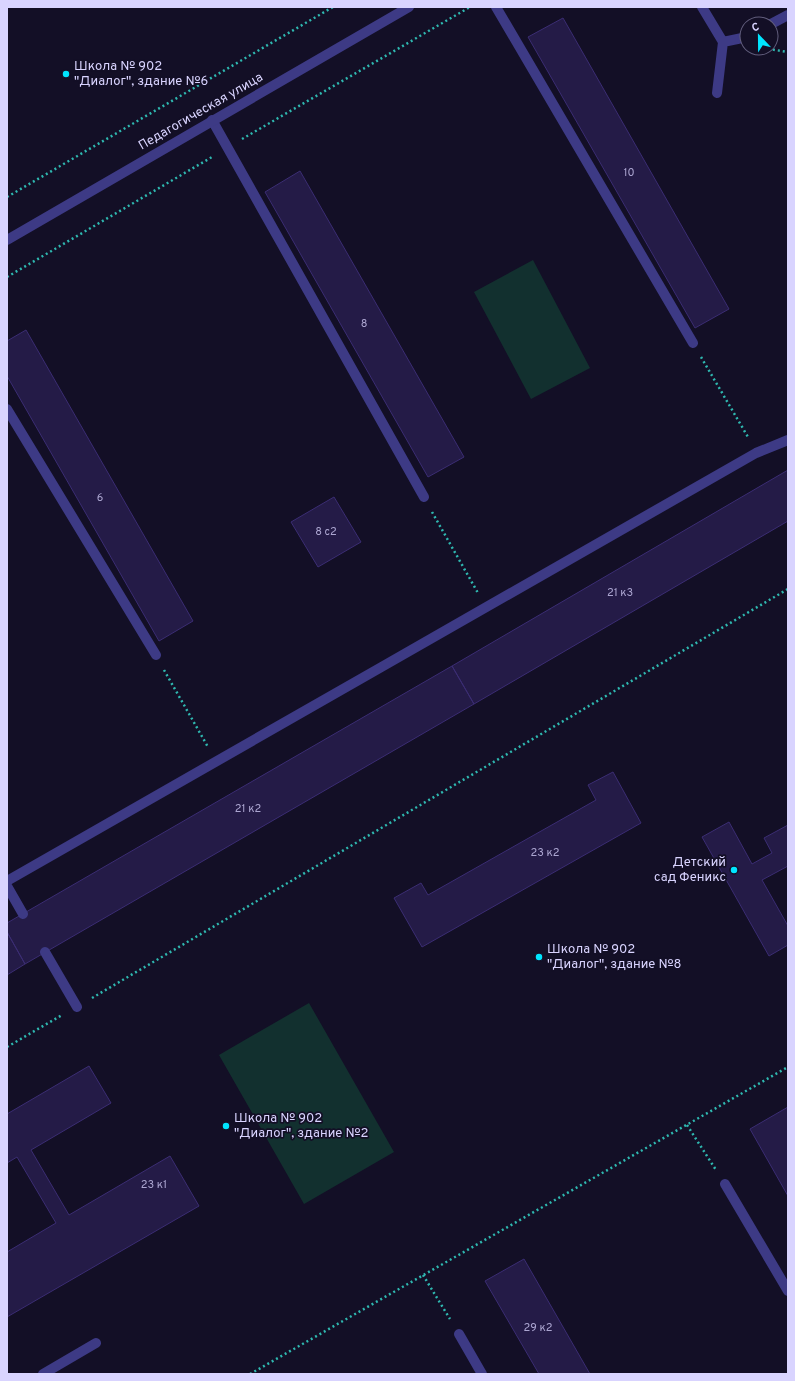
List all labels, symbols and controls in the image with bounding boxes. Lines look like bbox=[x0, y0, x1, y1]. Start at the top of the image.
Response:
north arrow bbox=[739, 16, 779, 56]
text: С bbox=[750, 20, 762, 35]
place label: Школа № 902 "Диалог", здание №6 bbox=[74, 59, 208, 90]
marker: Школа № 902 "Диалог", здание №6 bbox=[61, 69, 71, 79]
street label: Педагогическая улица bbox=[136, 70, 266, 154]
house number: 10 bbox=[623, 166, 635, 180]
house number: 8 bbox=[361, 317, 367, 331]
house number: 6 bbox=[97, 491, 103, 505]
house number: 8 с2 bbox=[315, 525, 337, 539]
house number: 21 к3 bbox=[607, 586, 633, 600]
house number: 21 к2 bbox=[235, 802, 261, 816]
house number: 23 к2 bbox=[531, 846, 559, 860]
place label: Детский сад Феникс bbox=[654, 855, 726, 886]
marker: Детский сад Феникс bbox=[729, 865, 739, 875]
place label: Школа № 902 "Диалог", здание №8 bbox=[547, 942, 682, 973]
marker: Школа № 902 "Диалог", здание №8 bbox=[534, 952, 544, 962]
place label: Школа № 902 "Диалог", здание №2 bbox=[234, 1111, 369, 1142]
marker: Школа № 902 "Диалог", здание №2 bbox=[221, 1121, 231, 1131]
house number: 23 к1 bbox=[141, 1178, 167, 1192]
house number: 29 к2 bbox=[524, 1321, 552, 1335]

